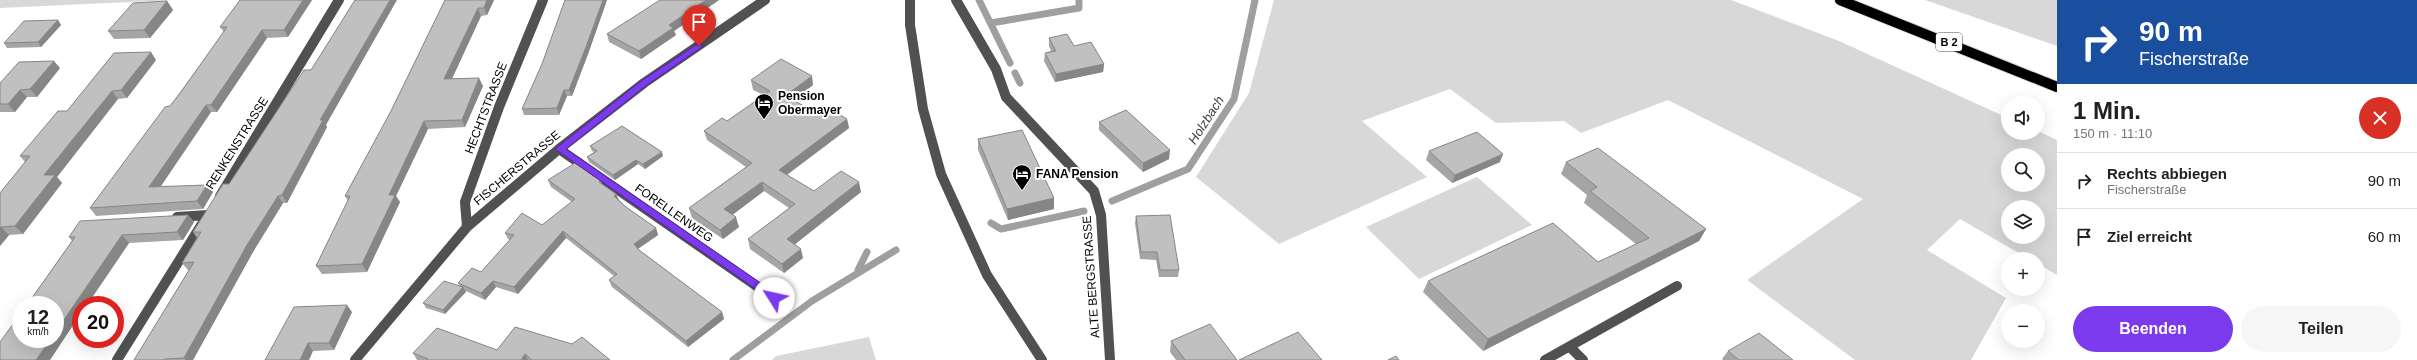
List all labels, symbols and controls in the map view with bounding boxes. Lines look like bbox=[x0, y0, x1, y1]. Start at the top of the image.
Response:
pin bbox=[682, 5, 716, 46]
icon: arrive bbox=[688, 11, 710, 33]
icon: right bbox=[2073, 16, 2125, 68]
text: 90 m bbox=[2139, 16, 2203, 47]
road number: B 2 bbox=[1936, 33, 1962, 51]
text: Fischerstraße bbox=[2139, 49, 2249, 69]
street label: HECHTSTRASSE bbox=[462, 60, 510, 156]
place label: Pension Obermayer bbox=[778, 89, 842, 117]
hotel icon: Pension Obermayer bbox=[753, 92, 775, 120]
water label: Holzbach bbox=[1185, 93, 1227, 147]
street label: RENKENSTRASSE bbox=[203, 94, 271, 192]
map controls bbox=[2001, 96, 2045, 348]
button: sound bbox=[2001, 96, 2045, 140]
text: 1 Min. bbox=[2073, 97, 2141, 124]
button: close bbox=[2359, 97, 2401, 139]
text: 150 m · 11:10 bbox=[2073, 126, 2152, 141]
street label: FISCHERSTRASSE bbox=[471, 128, 563, 208]
button: search bbox=[2001, 148, 2045, 192]
hotel icon: FANA Pension bbox=[1011, 163, 1033, 191]
text: Rechts abbiegen bbox=[2107, 165, 2227, 182]
place label: FANA Pension bbox=[1036, 167, 1118, 181]
icon: right bbox=[2073, 170, 2095, 192]
text: 90 m bbox=[2368, 172, 2401, 189]
street label: FORELLENWEG bbox=[632, 181, 716, 245]
text: Fischerstraße bbox=[2107, 182, 2186, 197]
button: layers bbox=[2001, 200, 2045, 244]
street label: ALTE BERGSTRASSE bbox=[1080, 215, 1102, 339]
icon: arrive bbox=[2073, 226, 2095, 248]
text: Ziel erreicht bbox=[2107, 228, 2192, 245]
text: 60 m bbox=[2368, 228, 2401, 245]
button: + bbox=[2001, 252, 2045, 296]
position arrow bbox=[753, 277, 795, 319]
speed limit sign: 20 bbox=[72, 296, 124, 348]
button: − bbox=[2001, 304, 2045, 348]
text: 12 bbox=[27, 306, 49, 328]
button: Beenden bbox=[2073, 306, 2233, 352]
button: Teilen bbox=[2241, 306, 2401, 352]
text: km/h bbox=[27, 326, 49, 337]

